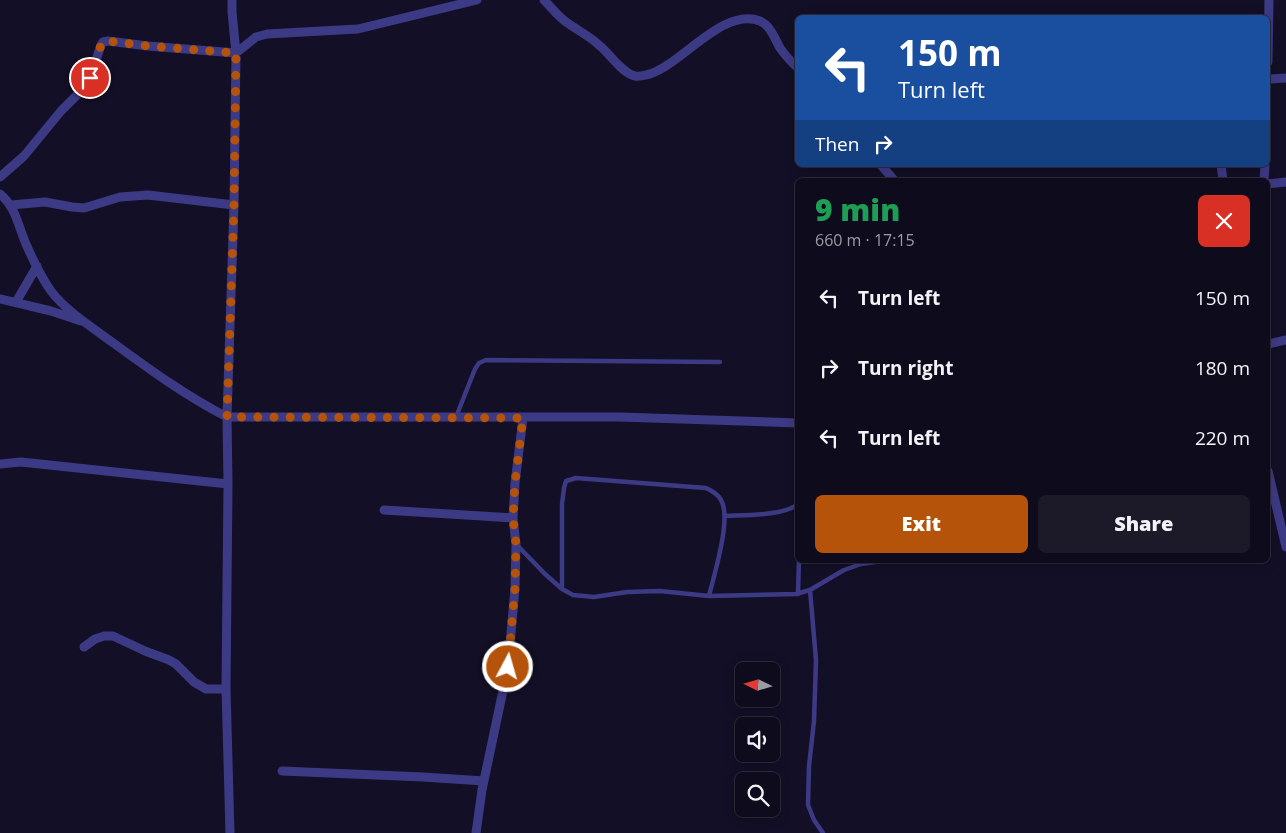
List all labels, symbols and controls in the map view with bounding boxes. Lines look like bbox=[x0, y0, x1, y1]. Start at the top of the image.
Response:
text: 150 m bbox=[898, 29, 1002, 76]
icon: left bbox=[815, 35, 880, 100]
pin bbox=[69, 57, 111, 99]
icon: arrive bbox=[76, 64, 104, 92]
text: Turn left bbox=[898, 74, 985, 104]
icon: right bbox=[869, 130, 897, 158]
text: Then bbox=[815, 131, 859, 157]
text: 9 min bbox=[815, 189, 900, 230]
button: close bbox=[1198, 195, 1250, 247]
text: 660 m · 17:15 bbox=[815, 229, 915, 251]
icon: left bbox=[815, 284, 843, 312]
text: Turn left bbox=[858, 285, 940, 311]
text: 150 m bbox=[1195, 285, 1250, 311]
icon: right bbox=[815, 354, 843, 382]
text: Turn right bbox=[858, 355, 953, 381]
text: 180 m bbox=[1195, 355, 1250, 381]
icon: left bbox=[815, 424, 843, 452]
text: Turn left bbox=[858, 425, 940, 451]
text: 220 m bbox=[1195, 425, 1250, 451]
button: Exit bbox=[815, 495, 1028, 553]
button: Share bbox=[1038, 495, 1250, 553]
position arrow bbox=[481, 640, 533, 692]
north arrow bbox=[735, 662, 780, 708]
map controls bbox=[735, 662, 780, 817]
button: sound bbox=[735, 717, 780, 762]
button: search bbox=[735, 772, 780, 817]

